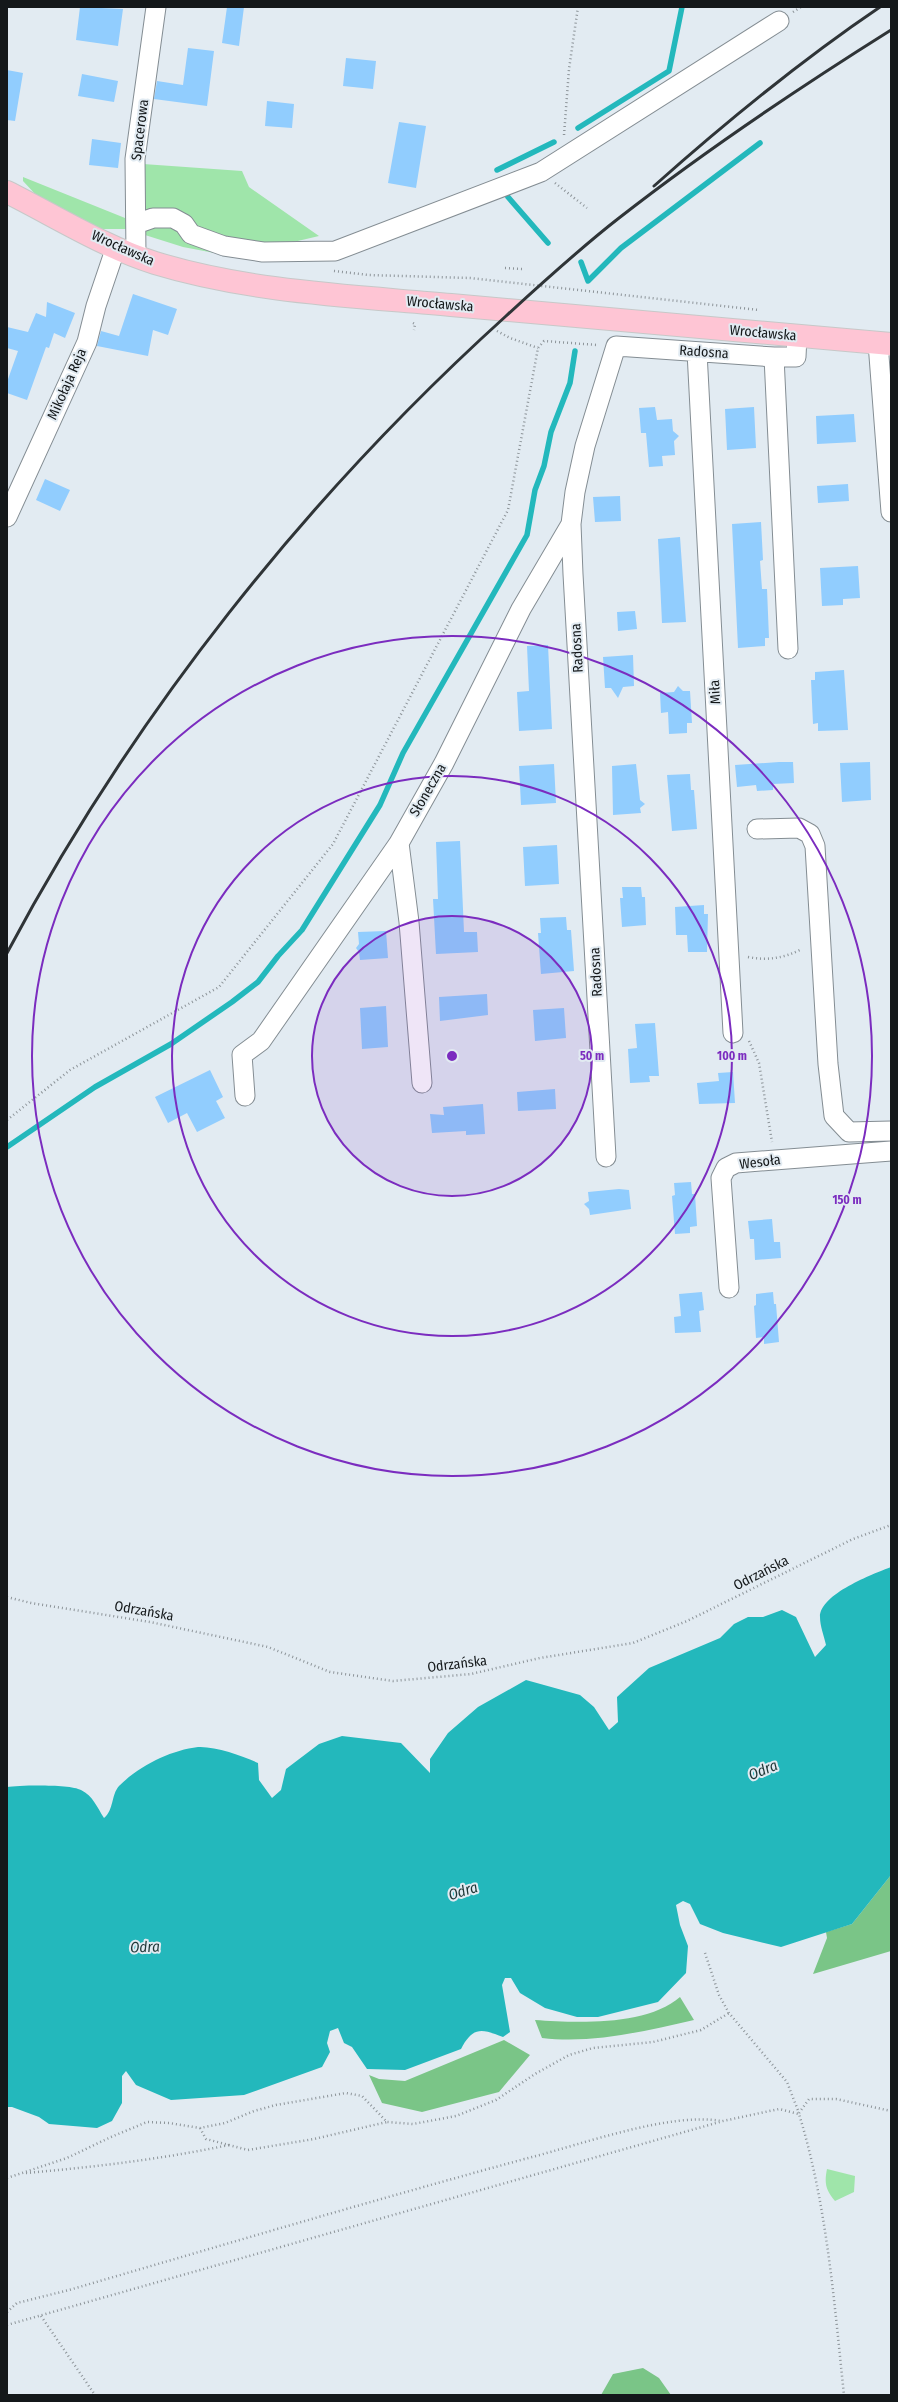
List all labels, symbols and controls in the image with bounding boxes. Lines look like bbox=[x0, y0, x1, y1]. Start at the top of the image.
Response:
street label: Spacerowa bbox=[128, 98, 152, 162]
street label: Wrocławska bbox=[89, 227, 157, 269]
street label: Wrocławska bbox=[406, 293, 474, 315]
street label: Wrocławska bbox=[729, 322, 797, 344]
street label: Radosna bbox=[679, 342, 729, 362]
street label: Mikołaja Reja bbox=[44, 346, 90, 422]
street label: Radosna bbox=[567, 623, 587, 673]
street label: Miła bbox=[706, 679, 724, 705]
street label: Słoneczna bbox=[406, 760, 450, 819]
street label: Radosna bbox=[586, 947, 606, 997]
centre of rings bbox=[445, 1049, 459, 1063]
text: 50 m bbox=[580, 1049, 604, 1063]
text: 100 m bbox=[717, 1049, 747, 1063]
street label: Wesoła bbox=[738, 1151, 782, 1173]
text: 150 m bbox=[832, 1193, 862, 1207]
street label: Odrzańska bbox=[731, 1552, 792, 1594]
street label: Odrzańska bbox=[113, 1597, 175, 1625]
street label: Odrzańska bbox=[426, 1652, 488, 1676]
water label: Odra bbox=[746, 1756, 780, 1784]
water label: Odra bbox=[446, 1878, 480, 1904]
water label: Odra bbox=[130, 1937, 160, 1957]

